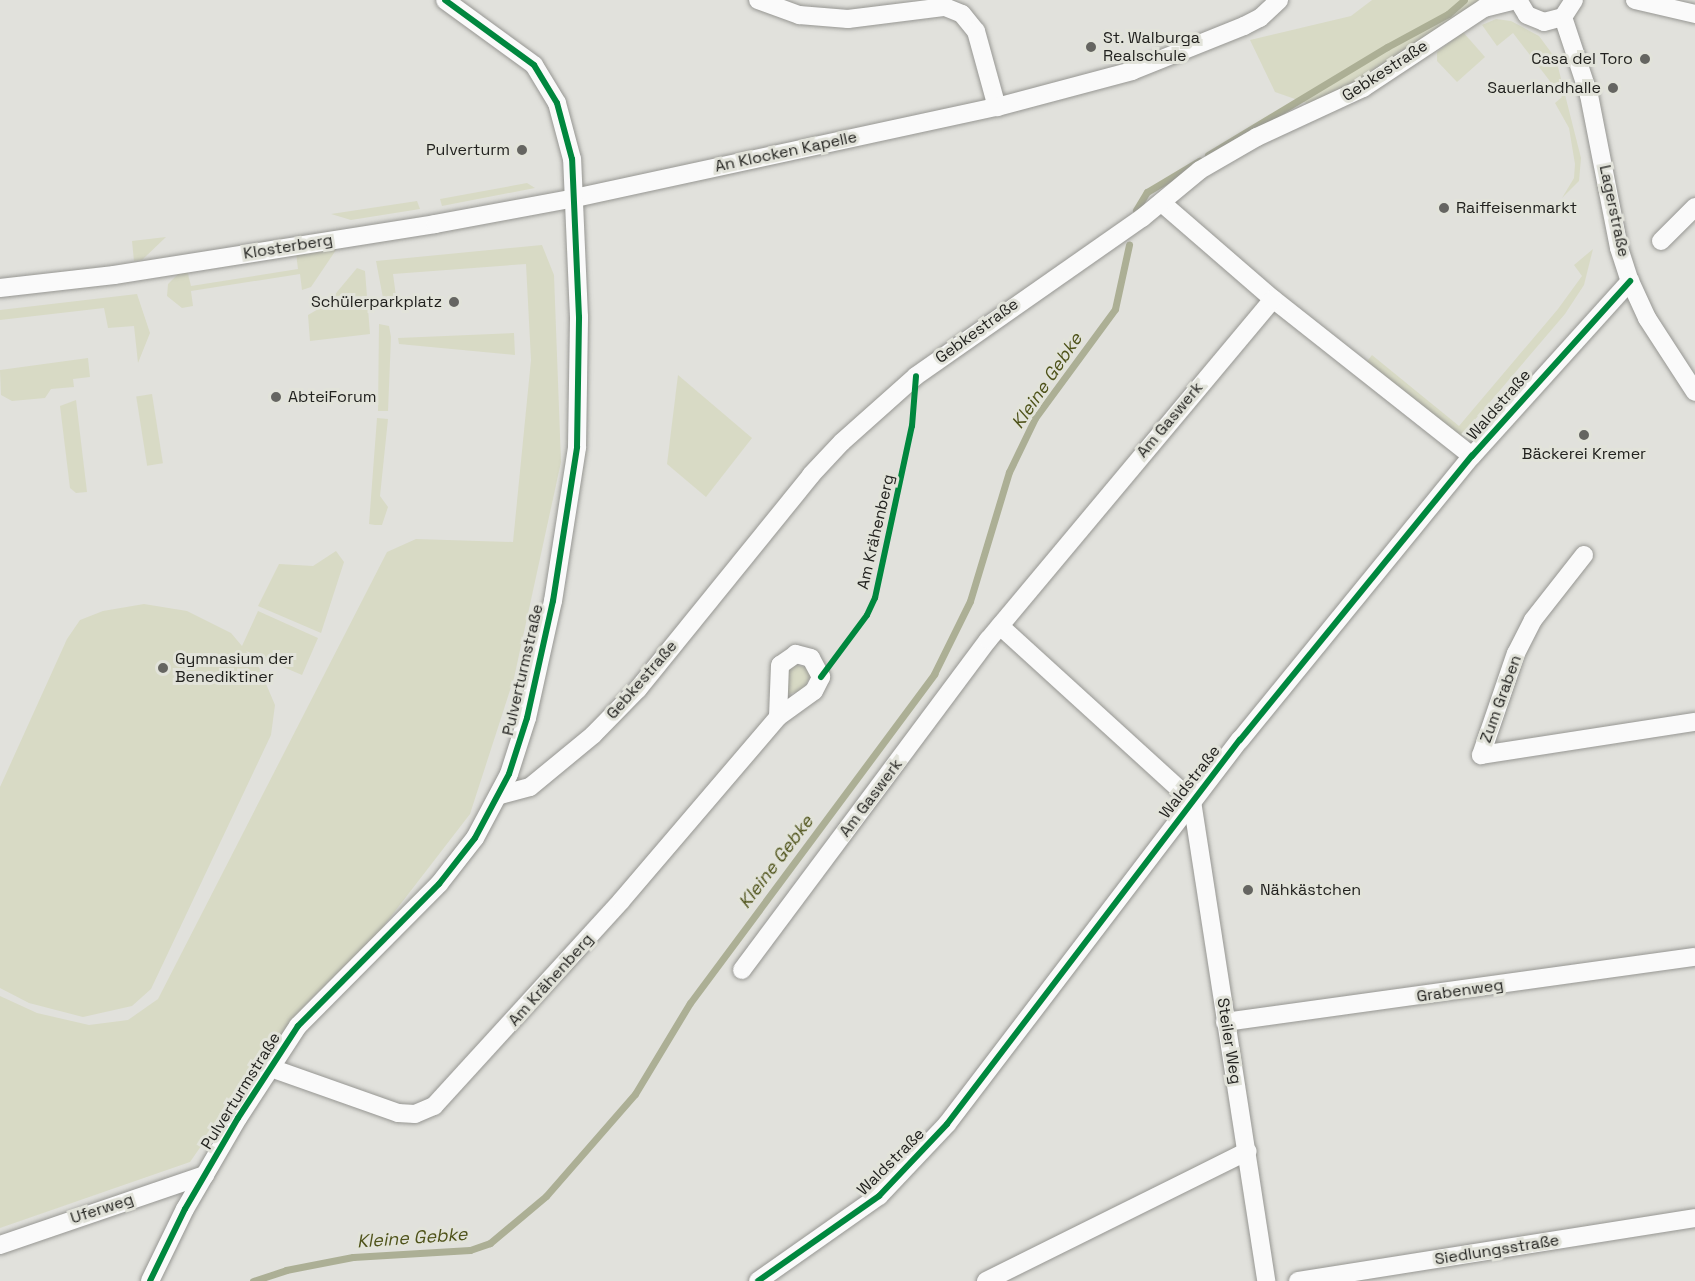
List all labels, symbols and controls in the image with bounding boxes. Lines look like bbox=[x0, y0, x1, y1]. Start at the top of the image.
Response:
place label: St. Walburga Realschule bbox=[1103, 28, 1201, 66]
street label: Gebkestraße bbox=[1339, 36, 1431, 106]
marker: St. Walburga Realschule bbox=[1084, 40, 1098, 54]
place label: Casa del Toro bbox=[1531, 49, 1633, 69]
marker: Casa del Toro bbox=[1638, 52, 1652, 66]
place label: Sauerlandhalle bbox=[1487, 78, 1601, 98]
marker: Sauerlandhalle bbox=[1606, 81, 1620, 95]
street label: An Klocken Kapelle bbox=[713, 128, 859, 176]
place label: Pulverturm bbox=[426, 140, 510, 160]
marker: Pulverturm bbox=[515, 143, 529, 157]
street label: Lagerstraße bbox=[1595, 163, 1633, 259]
place label: Raiffeisenmarkt bbox=[1456, 198, 1577, 218]
marker: Raiffeisenmarkt bbox=[1437, 201, 1451, 215]
street label: Klosterberg bbox=[242, 230, 334, 264]
place label: Schülerparkplatz bbox=[311, 292, 442, 312]
street label: Gebkestraße bbox=[932, 294, 1022, 368]
marker: Schülerparkplatz bbox=[447, 295, 461, 309]
water label: Kleine Gebke bbox=[1007, 329, 1087, 433]
street label: Waldstraße bbox=[1463, 366, 1535, 444]
street label: Am Gaswerk bbox=[1133, 378, 1207, 462]
place label: AbteiForum bbox=[288, 387, 377, 407]
marker: AbteiForum bbox=[269, 390, 283, 404]
marker: Bäckerei Kremer bbox=[1577, 428, 1591, 442]
place label: Bäckerei Kremer bbox=[1522, 444, 1646, 464]
street label: Am Krähenberg bbox=[853, 473, 899, 591]
street label: Pulverturmstraße bbox=[499, 602, 547, 738]
street label: Gebkestraße bbox=[603, 637, 681, 723]
place label: Gymnasium der Benediktiner bbox=[175, 649, 294, 687]
street label: Zum Graben bbox=[1476, 653, 1526, 745]
marker: Gymnasium der Benediktiner bbox=[156, 661, 170, 675]
street label: Waldstraße bbox=[1156, 742, 1224, 822]
street label: Am Gaswerk bbox=[835, 755, 907, 841]
water label: Kleine Gebke bbox=[734, 811, 818, 913]
place label: Nähkästchen bbox=[1260, 880, 1361, 900]
marker: Nähkästchen bbox=[1241, 883, 1255, 897]
street label: Am Krähenberg bbox=[505, 930, 597, 1030]
street label: Grabenweg bbox=[1415, 975, 1505, 1007]
street label: Steiler Weg bbox=[1213, 996, 1245, 1086]
street label: Pulverturmstraße bbox=[197, 1029, 285, 1153]
street label: Waldstraße bbox=[853, 1124, 929, 1200]
street label: Uferweg bbox=[68, 1190, 136, 1228]
water label: Kleine Gebke bbox=[356, 1223, 468, 1253]
street label: Siedlungsstraße bbox=[1433, 1231, 1561, 1269]

